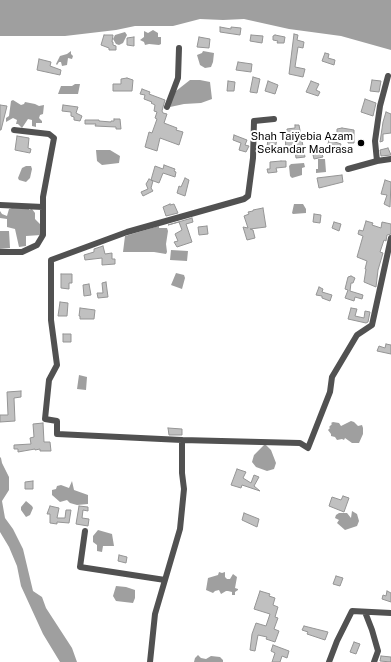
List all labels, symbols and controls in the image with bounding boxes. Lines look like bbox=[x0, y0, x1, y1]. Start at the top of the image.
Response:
place label: Shah Taiÿebia Azam Sekandar Madrasa bbox=[251, 130, 353, 156]
marker: Shah Taiÿebia Azam Sekandar Madrasa bbox=[356, 138, 366, 148]

